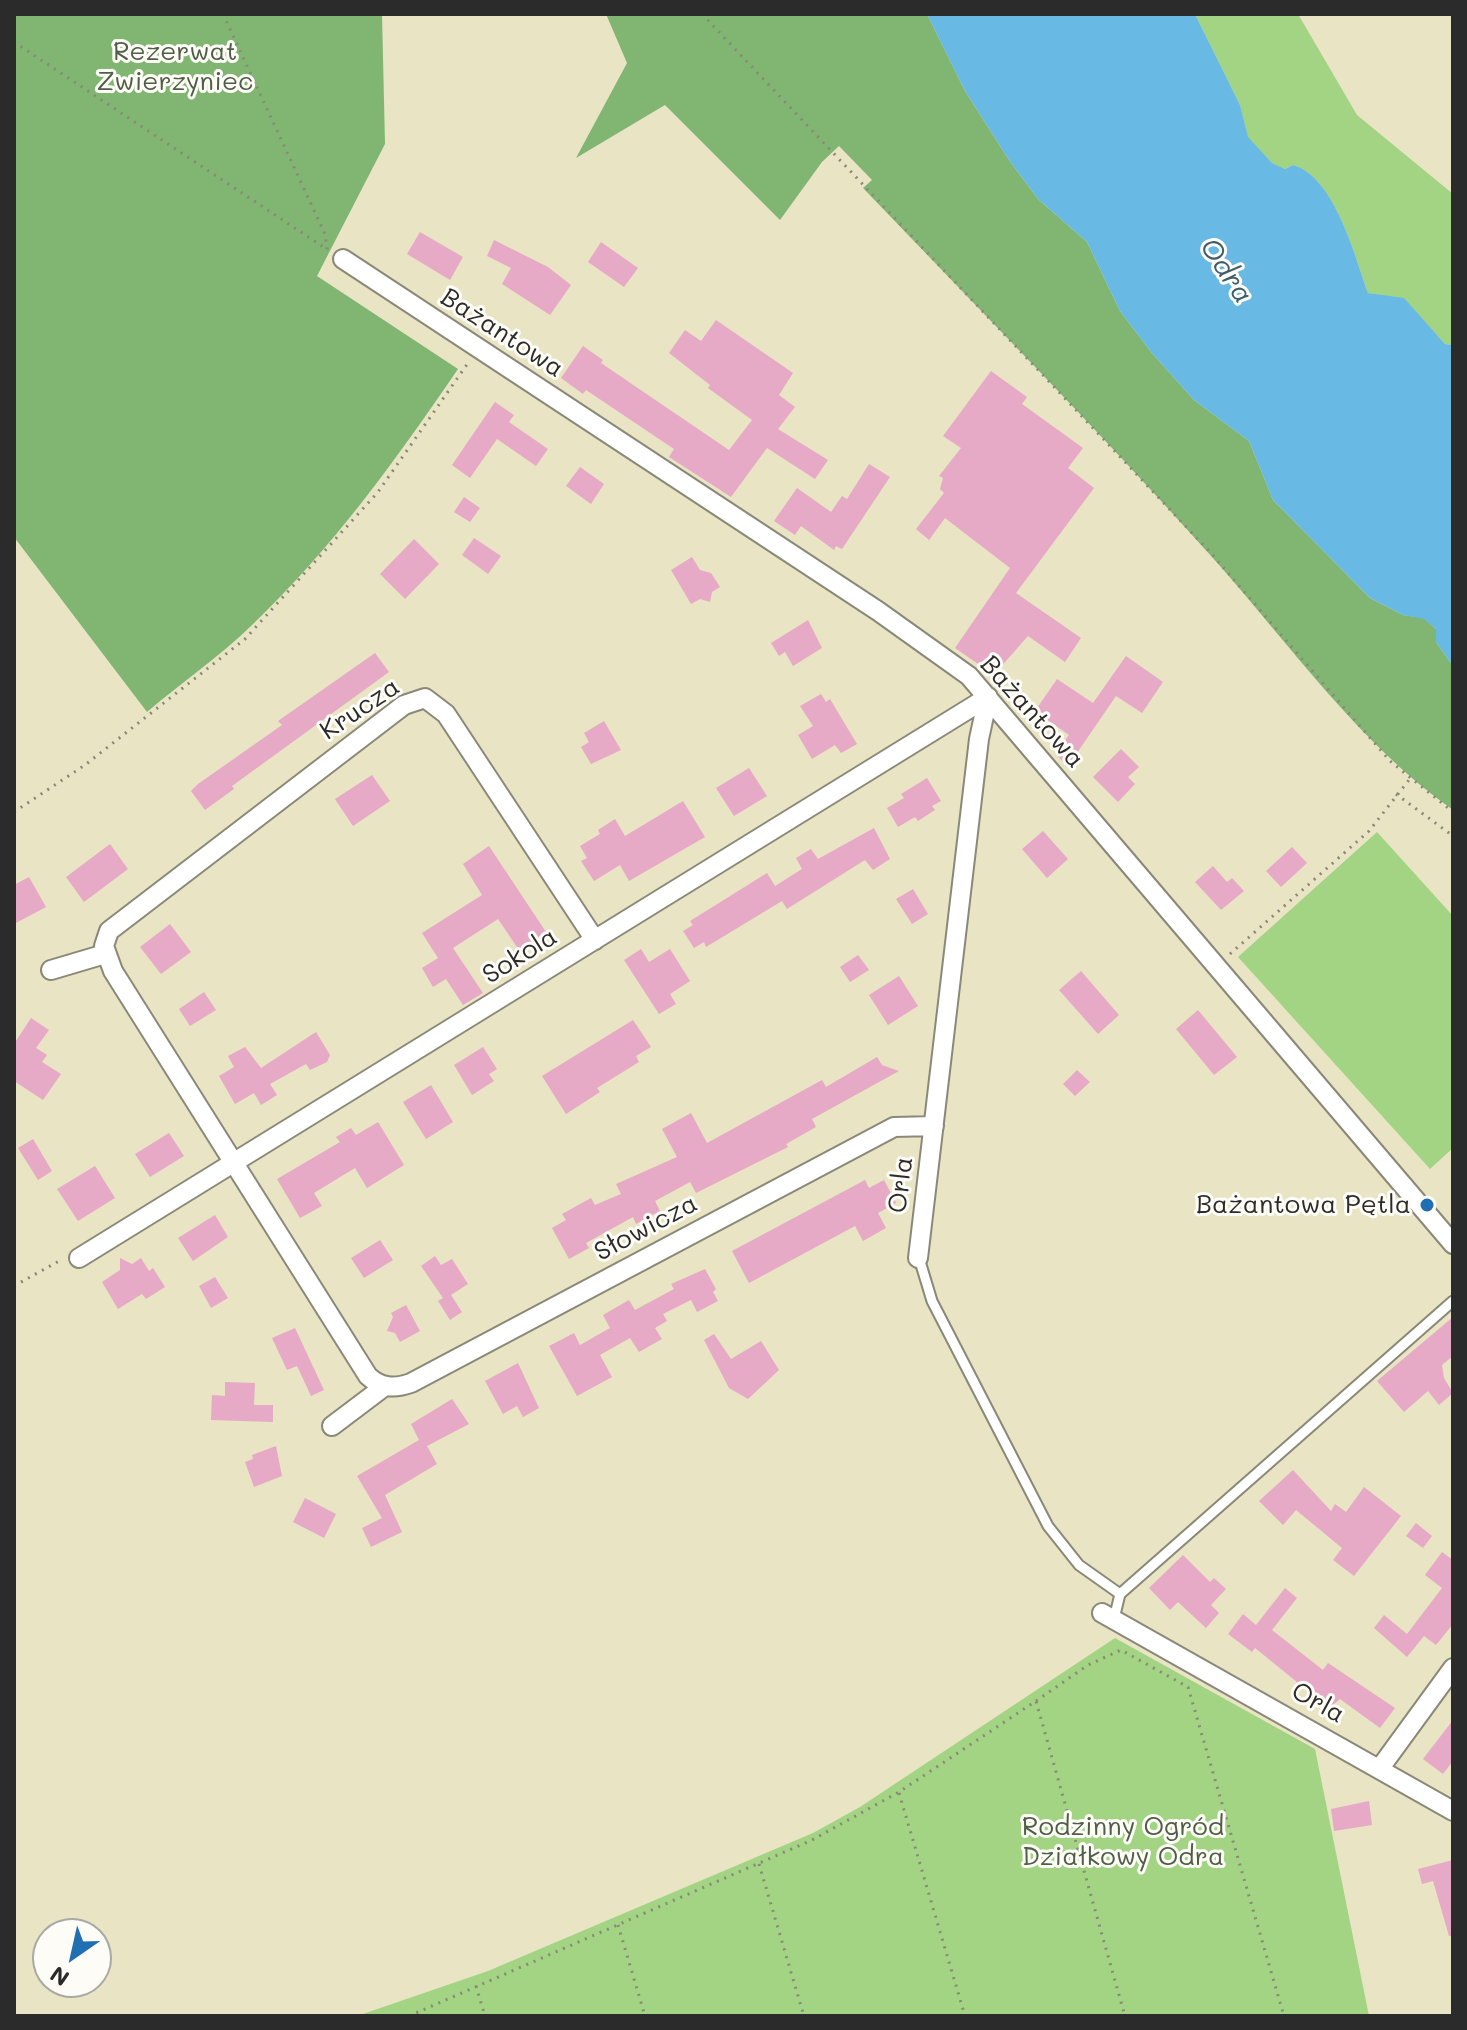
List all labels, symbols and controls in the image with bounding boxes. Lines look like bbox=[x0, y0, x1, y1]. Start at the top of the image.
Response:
park label: Rezerwat Zwierzyniec bbox=[97, 36, 253, 98]
water label: Odra bbox=[1192, 232, 1260, 310]
street label: Bażantowa bbox=[435, 282, 569, 384]
street label: Bażantowa bbox=[973, 649, 1091, 775]
street label: Krucza bbox=[314, 671, 406, 747]
street label: Sokola bbox=[477, 921, 563, 991]
street label: Orla bbox=[882, 1155, 920, 1215]
street label: Słowicza bbox=[589, 1188, 703, 1268]
place label: Bażantowa Pętla bbox=[1196, 1189, 1411, 1221]
marker: Bażantowa Pętla bbox=[1418, 1196, 1436, 1214]
street label: Orla bbox=[1286, 1676, 1350, 1730]
park label: Rodzinny Ogród Działkowy Odra bbox=[1022, 1811, 1224, 1872]
north arrow bbox=[32, 1918, 112, 1998]
text: N bbox=[44, 1960, 74, 1993]

